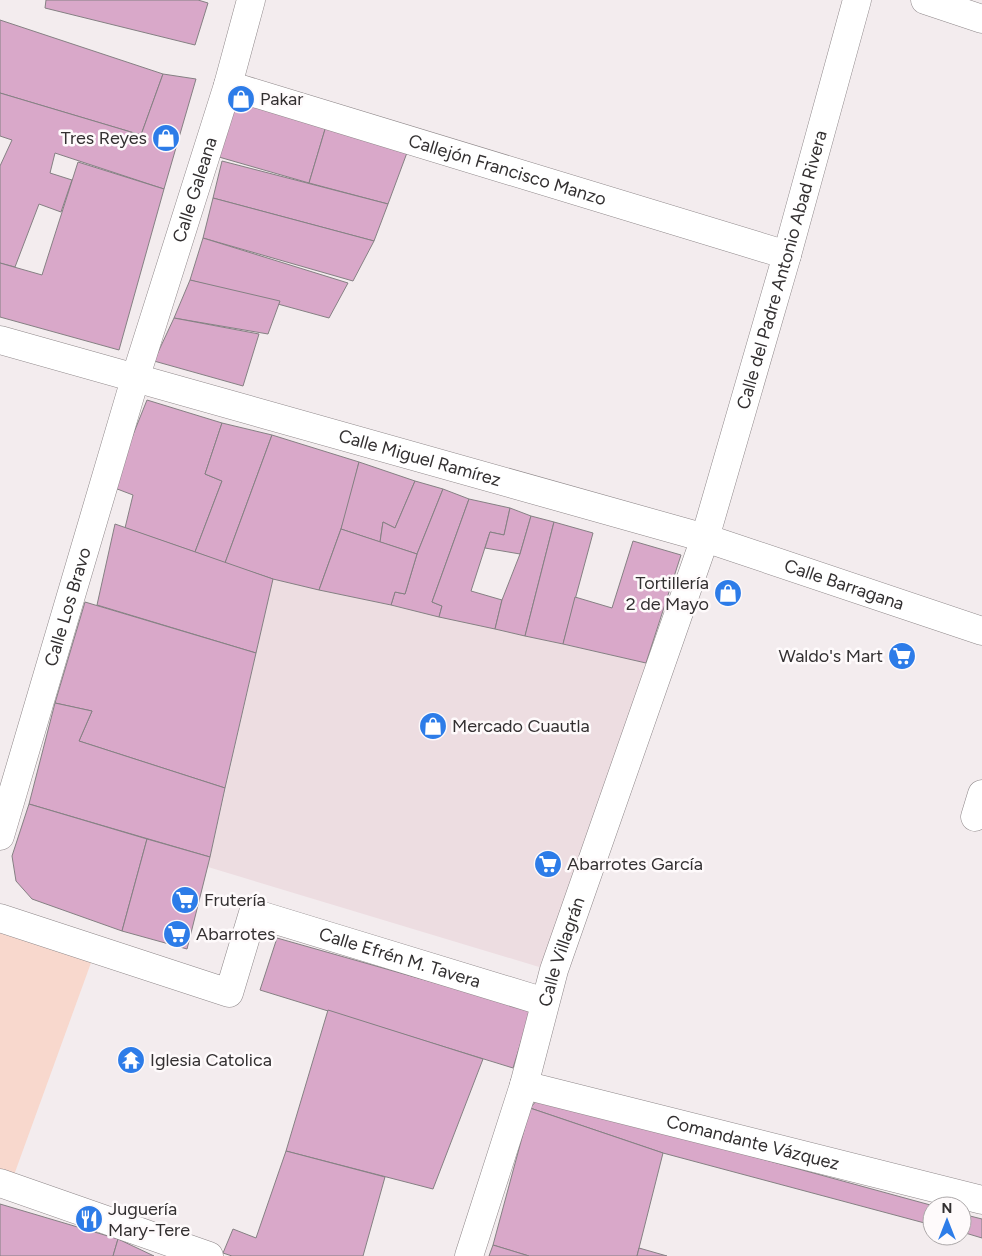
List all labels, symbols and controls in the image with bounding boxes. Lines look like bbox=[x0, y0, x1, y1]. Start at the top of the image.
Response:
shop icon: Pakar bbox=[226, 84, 256, 114]
place label: Pakar bbox=[260, 88, 303, 110]
shop icon: Tres Reyes bbox=[151, 123, 181, 153]
place label: Tres Reyes bbox=[61, 127, 147, 149]
street label: Calle del Padre Antonio Abad Rivera bbox=[732, 128, 832, 412]
street label: Callejón Francisco Manzo bbox=[406, 130, 609, 210]
street label: Calle Galeana bbox=[168, 134, 222, 245]
street label: Calle Miguel Ramírez bbox=[336, 425, 503, 491]
street label: Calle Los Bravo bbox=[40, 545, 96, 669]
street label: Calle Barragana bbox=[781, 554, 907, 615]
place label: Tortillería 2 de Mayo bbox=[626, 572, 709, 615]
shop icon: Tortillería 2 de Mayo bbox=[713, 578, 743, 608]
supermarket icon: Waldo's Mart bbox=[887, 641, 917, 671]
place label: Waldo's Mart bbox=[779, 645, 883, 667]
shop icon: Mercado Cuautla bbox=[418, 711, 448, 741]
place label: Mercado Cuautla bbox=[452, 715, 590, 737]
supermarket icon: Abarrotes García bbox=[533, 849, 563, 879]
place label: Abarrotes García bbox=[567, 853, 703, 875]
supermarket icon: Frutería bbox=[170, 885, 200, 915]
place label: Frutería bbox=[204, 889, 266, 911]
street label: Calle Villagrán bbox=[534, 894, 590, 1009]
supermarket icon: Abarrotes bbox=[162, 919, 192, 949]
place label: Abarrotes bbox=[196, 923, 276, 945]
street label: Calle Efrén M. Tavera bbox=[316, 923, 483, 993]
temple icon: Iglesia Catolica bbox=[116, 1045, 146, 1075]
place label: Iglesia Catolica bbox=[150, 1049, 272, 1071]
street label: Comandante Vázquez bbox=[664, 1110, 842, 1175]
north arrow bbox=[922, 1196, 972, 1246]
place label: Juguería Mary-Tere bbox=[108, 1198, 190, 1241]
text: N bbox=[942, 1200, 952, 1217]
restaurant icon: Juguería Mary-Tere bbox=[74, 1204, 104, 1234]

